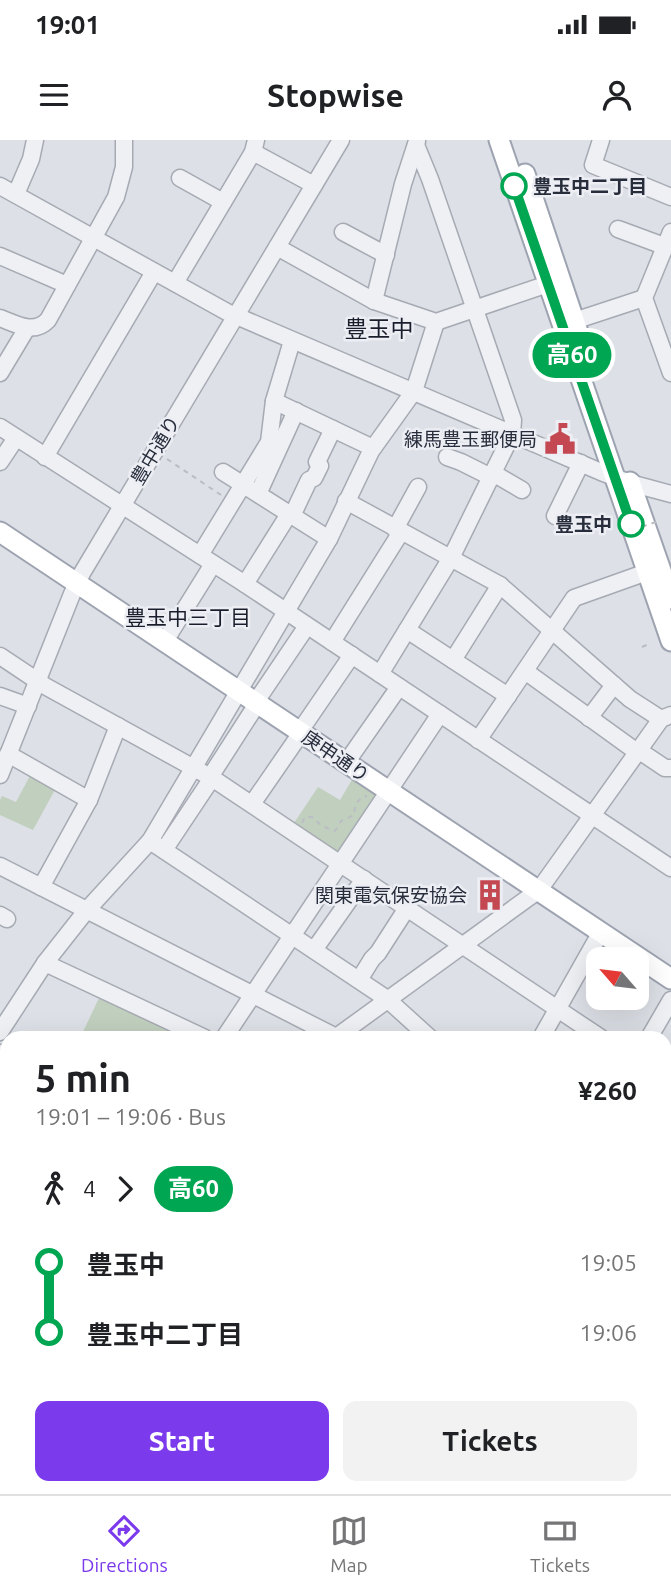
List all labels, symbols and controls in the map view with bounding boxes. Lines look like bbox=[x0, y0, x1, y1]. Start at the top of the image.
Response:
text: 19:01 bbox=[35, 10, 100, 39]
icon: menu bbox=[35, 76, 73, 114]
icon: person bbox=[598, 76, 636, 114]
text: Stopwise bbox=[267, 77, 404, 113]
marker: 豊玉中二丁目 bbox=[501, 173, 527, 199]
place label: 豊玉中二丁目 bbox=[533, 175, 647, 197]
district label: 豊玉中 bbox=[345, 316, 414, 341]
line badge: 高60 bbox=[532, 332, 612, 378]
text: 高60 bbox=[546, 341, 598, 368]
street label: 豊中通り bbox=[126, 412, 184, 488]
public building icon: 練馬豊玉郵便局 bbox=[543, 422, 577, 456]
place label: 練馬豊玉郵便局 bbox=[404, 428, 537, 450]
marker: 豊玉中 bbox=[618, 511, 644, 537]
place label: 豊玉中 bbox=[555, 513, 612, 535]
district label: 豊玉中三丁目 bbox=[125, 605, 251, 629]
street label: 庚申通り bbox=[298, 726, 374, 786]
building icon: 関東電気保安協会 bbox=[473, 878, 507, 912]
place label: 関東電気保安協会 bbox=[315, 884, 467, 906]
north arrow bbox=[586, 947, 649, 1010]
map controls bbox=[586, 947, 649, 1010]
text: 5 min bbox=[35, 1057, 131, 1099]
text: ¥260 bbox=[578, 1076, 637, 1105]
text: 19:01 – 19:06 · Bus bbox=[35, 1104, 226, 1129]
icon: walk bbox=[35, 1170, 73, 1208]
icon: forward bbox=[106, 1170, 144, 1208]
text: 高60 bbox=[168, 1175, 219, 1202]
text: 4 bbox=[83, 1176, 96, 1201]
text: 豊玉中 bbox=[87, 1250, 165, 1279]
text: 19:05 bbox=[579, 1250, 637, 1275]
text: 豊玉中二丁目 bbox=[87, 1320, 243, 1349]
text: 19:06 bbox=[579, 1320, 637, 1345]
button: Start bbox=[35, 1401, 329, 1481]
button: Tickets bbox=[343, 1401, 637, 1481]
tab: Directions bbox=[81, 1512, 168, 1576]
tab: Map bbox=[330, 1512, 368, 1576]
tab: Tickets bbox=[530, 1512, 590, 1576]

